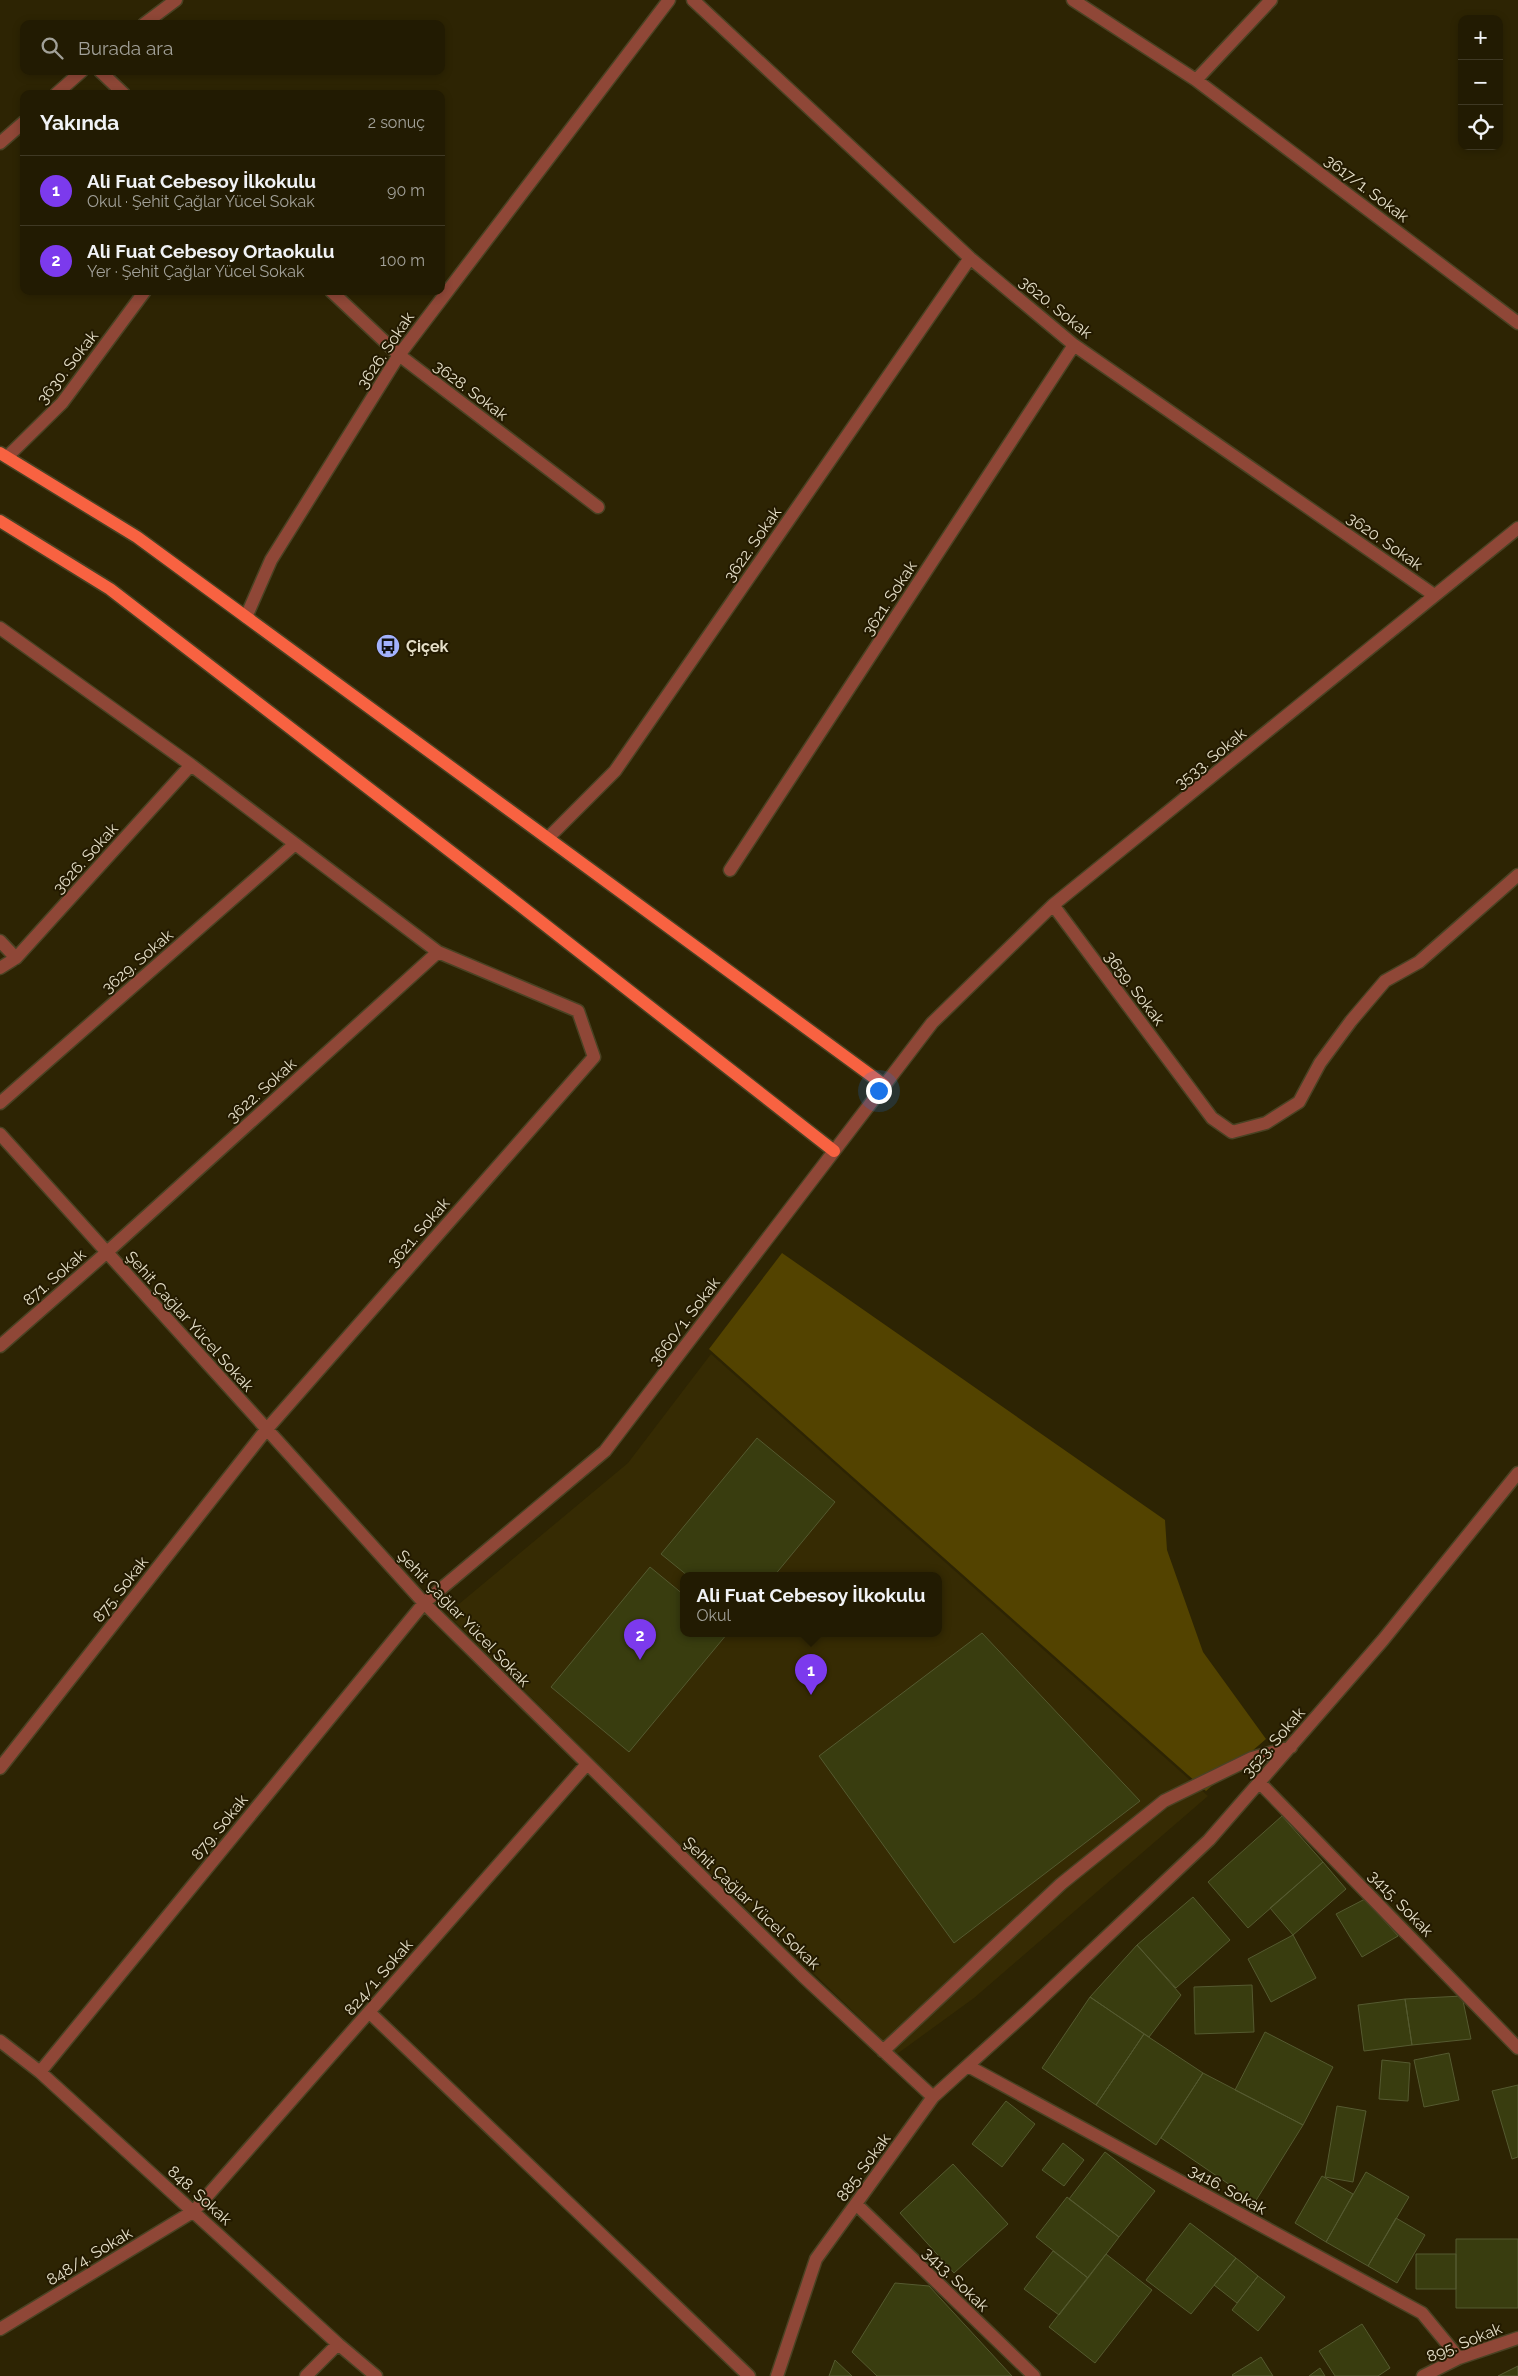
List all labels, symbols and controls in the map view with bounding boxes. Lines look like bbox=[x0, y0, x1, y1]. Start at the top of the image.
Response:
map controls bbox=[1458, 15, 1503, 150]
button: + bbox=[1458, 15, 1503, 60]
search box bbox=[20, 20, 445, 75]
icon: search bbox=[38, 34, 66, 62]
text: Burada ara bbox=[78, 37, 173, 59]
button: − bbox=[1458, 60, 1503, 105]
button: locate bbox=[1458, 105, 1503, 150]
text: Yakında bbox=[40, 110, 119, 135]
text: 2 sonuç bbox=[368, 113, 425, 132]
street label: 3617/1. Sokak bbox=[1321, 150, 1413, 227]
text: Ali Fuat Cebesoy İlkokulu bbox=[87, 170, 316, 192]
text: 1 bbox=[52, 181, 60, 200]
text: 90 m bbox=[387, 181, 425, 200]
text: Okul · Şehit Çağlar Yücel Sokak bbox=[87, 192, 315, 211]
text: Ali Fuat Cebesoy Ortaokulu bbox=[87, 240, 334, 262]
text: 2 bbox=[51, 251, 61, 270]
text: 100 m bbox=[380, 251, 425, 270]
text: Yer · Şehit Çağlar Yücel Sokak bbox=[87, 262, 304, 281]
street label: 3620. Sokak bbox=[1015, 272, 1096, 343]
street label: 3626. Sokak bbox=[353, 308, 418, 392]
street label: 3630. Sokak bbox=[33, 326, 102, 408]
street label: 3628. Sokak bbox=[430, 356, 512, 425]
street label: 3622. Sokak bbox=[720, 503, 785, 585]
street label: 3620. Sokak bbox=[1343, 508, 1427, 575]
street label: 3621. Sokak bbox=[858, 557, 921, 639]
bus stop icon: Çiçek bbox=[375, 633, 401, 659]
place label: Çiçek bbox=[406, 637, 449, 656]
street label: 3533. Sokak bbox=[1171, 724, 1250, 793]
street label: 3626. Sokak bbox=[49, 819, 122, 897]
street label: 3629. Sokak bbox=[98, 925, 177, 997]
street label: 3659. Sokak bbox=[1100, 947, 1169, 1030]
street label: 3622. Sokak bbox=[223, 1054, 300, 1126]
your location bbox=[866, 1078, 892, 1104]
street label: 3621. Sokak bbox=[383, 1193, 454, 1271]
street label: 871. Sokak bbox=[19, 1245, 90, 1310]
street label: Şehit Çağlar Yücel Sokak bbox=[121, 1247, 258, 1396]
street label: 3660/1. Sokak bbox=[645, 1273, 724, 1369]
street label: Şehit Çağlar Yücel Sokak bbox=[393, 1546, 534, 1691]
street label: 875. Sokak bbox=[89, 1552, 152, 1626]
popup bbox=[680, 1572, 942, 1637]
text: Ali Fuat Cebesoy İlkokulu bbox=[696, 1584, 926, 1606]
text: Okul bbox=[696, 1606, 731, 1625]
pin: 2 bbox=[624, 1619, 656, 1660]
pin: 1 bbox=[795, 1654, 827, 1695]
street label: 3523. Sokak bbox=[1238, 1703, 1309, 1781]
street label: 879. Sokak bbox=[187, 1790, 252, 1864]
street label: Şehit Çağlar Yücel Sokak bbox=[679, 1833, 824, 1974]
street label: 3415. Sokak bbox=[1364, 1866, 1437, 1941]
street label: 824/1. Sokak bbox=[340, 1935, 417, 2019]
street label: 885. Sokak bbox=[832, 2129, 895, 2205]
street label: 3416. Sokak bbox=[1186, 2160, 1270, 2219]
street label: 848. Sokak bbox=[164, 2162, 236, 2229]
street label: 848/4. Sokak bbox=[43, 2223, 136, 2289]
street label: 3413. Sokak bbox=[919, 2243, 993, 2316]
street label: 895. Sokak bbox=[1424, 2319, 1505, 2366]

